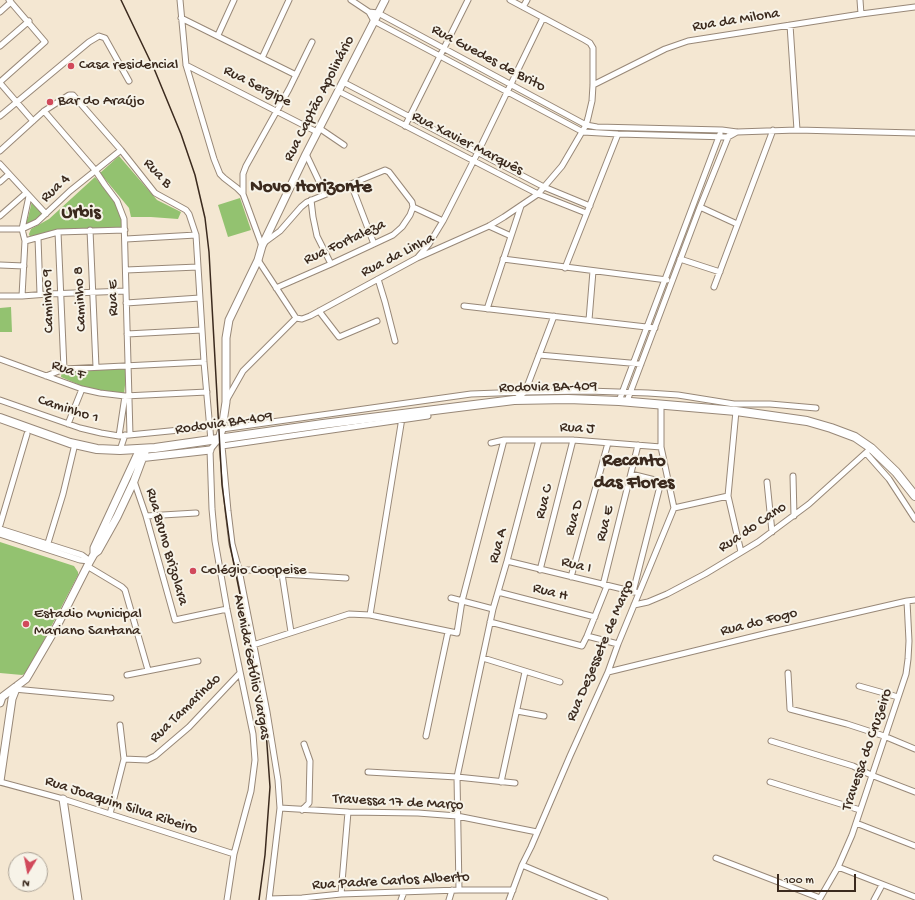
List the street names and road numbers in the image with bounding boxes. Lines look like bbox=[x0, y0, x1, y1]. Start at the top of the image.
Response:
street label: Rua da Milona bbox=[691, 5, 781, 37]
street label: Rua Guedes de Brito bbox=[428, 21, 548, 97]
street label: Rua Captão Apolinário bbox=[280, 33, 360, 165]
street label: Rua Sergipe bbox=[220, 62, 294, 112]
street label: Rua Xavier Marquês bbox=[408, 108, 526, 180]
street label: Rua B bbox=[139, 155, 175, 193]
street label: Rua 4 bbox=[37, 171, 75, 207]
street label: Rua Fortaleza bbox=[301, 216, 389, 270]
street label: Rua da Linha bbox=[358, 230, 438, 282]
street label: Caminho 8 bbox=[70, 266, 92, 332]
street label: Caminho 9 bbox=[39, 269, 59, 333]
street label: Rua E bbox=[105, 280, 123, 316]
street label: Rua F bbox=[49, 357, 87, 385]
street label: Rodovia BA-409 bbox=[499, 378, 597, 398]
street label: Caminho 1 bbox=[35, 392, 101, 428]
street label: Rodovia BA-409 bbox=[174, 408, 274, 440]
street label: Rua J bbox=[559, 419, 595, 439]
street label: Rua C bbox=[532, 483, 558, 521]
street label: Rua Bruno Brizolara bbox=[141, 486, 191, 608]
street label: Rua D bbox=[562, 498, 588, 538]
street label: Rua do Cano bbox=[716, 499, 790, 557]
street label: Rua E bbox=[593, 504, 619, 544]
street label: Rua A bbox=[486, 526, 512, 566]
street label: Rua I bbox=[559, 554, 593, 578]
street label: Rua Dezessete de Março bbox=[563, 578, 639, 724]
street label: Rua H bbox=[531, 580, 569, 606]
street label: Avenida Getúlio Vargas bbox=[228, 593, 274, 741]
street label: Rua do Fogo bbox=[719, 605, 799, 641]
street label: Rua Tamarindo bbox=[147, 671, 225, 747]
street label: Travessa do Cruzeiro bbox=[839, 687, 897, 813]
street label: Rua Joaquim Silva Ribeiro bbox=[42, 773, 200, 839]
street label: Travessa 17 de Março bbox=[332, 791, 464, 815]
street label: Rua Padre Carlos Alberto bbox=[312, 869, 470, 895]

